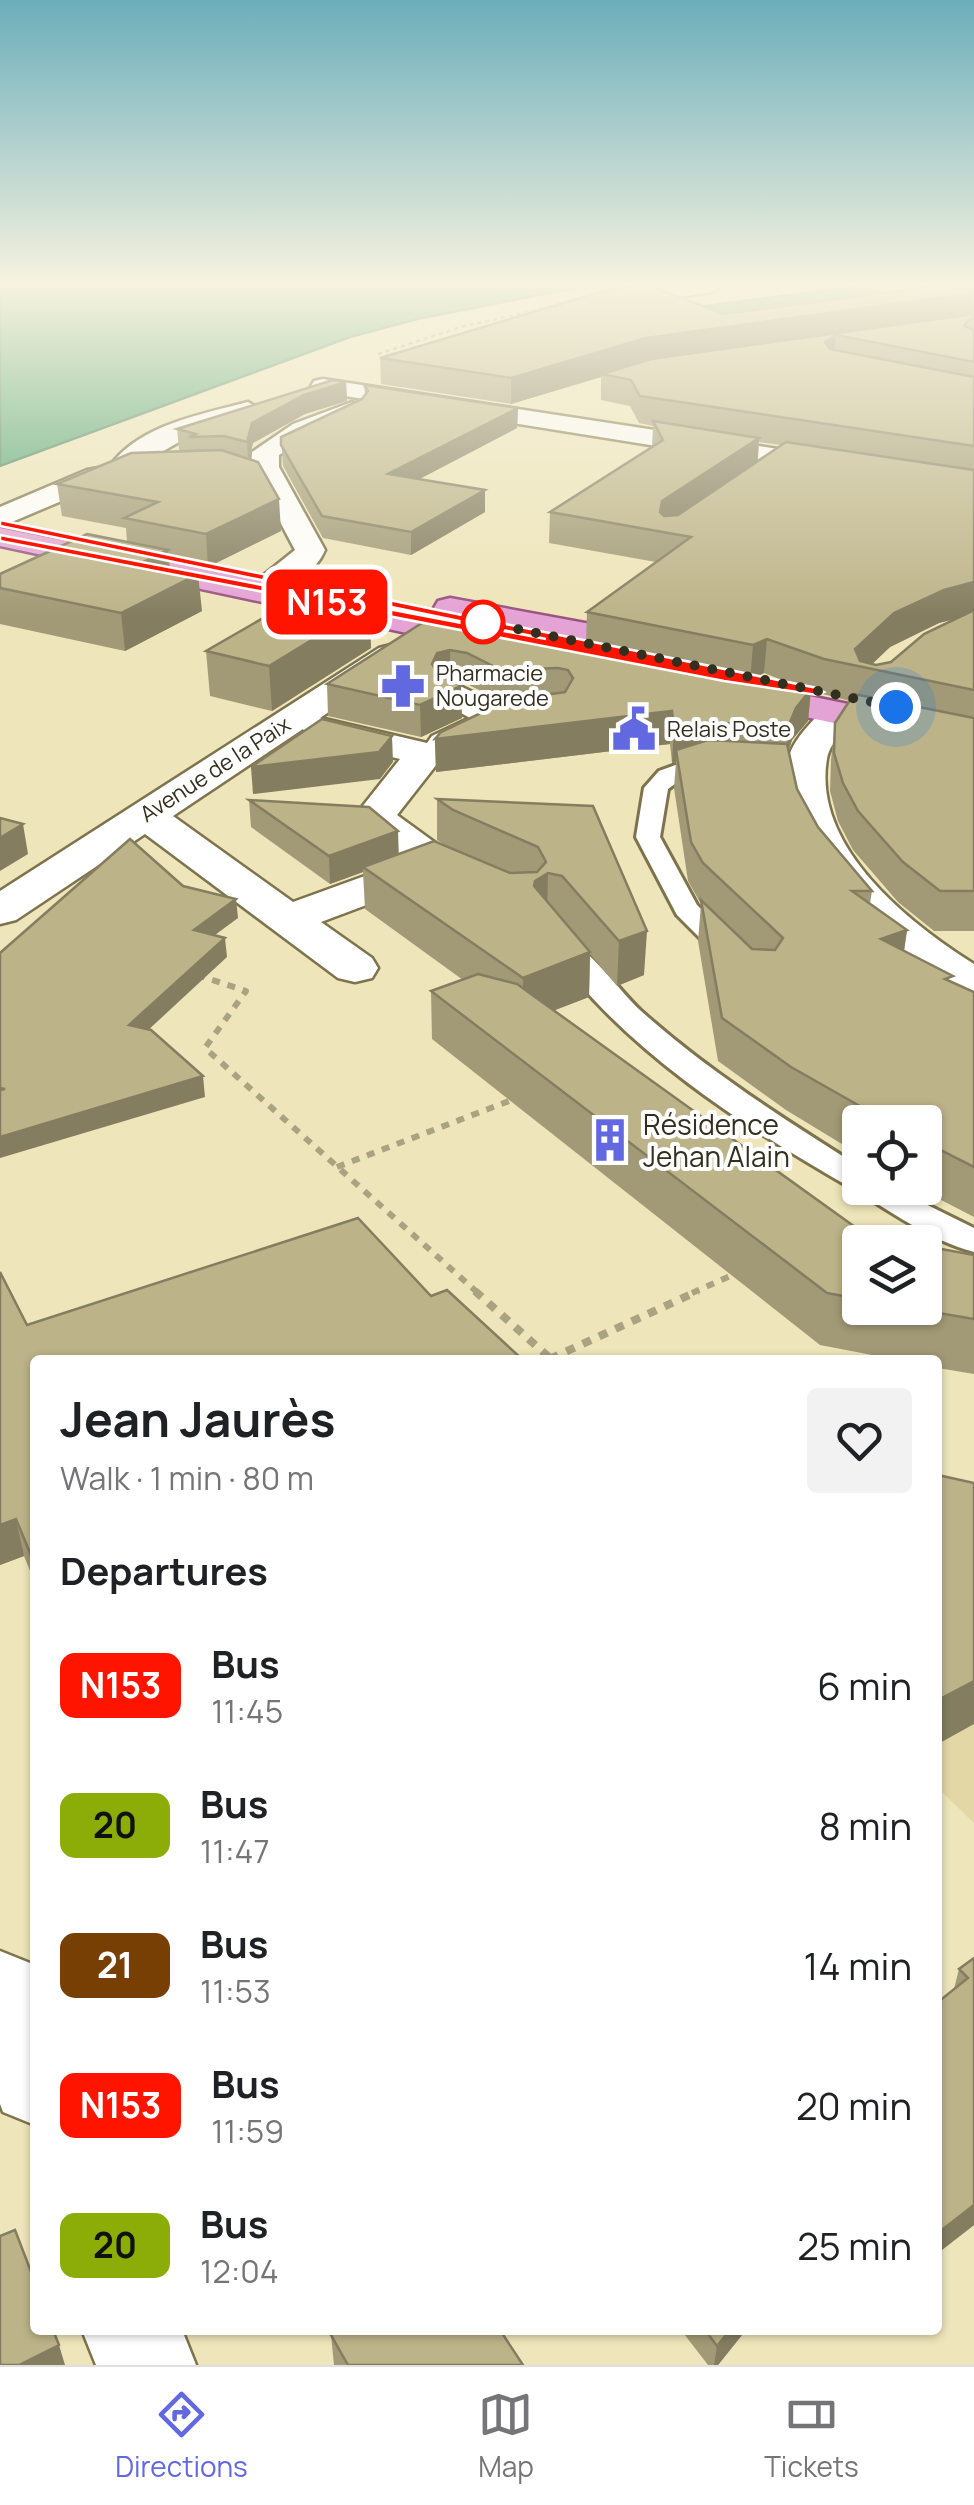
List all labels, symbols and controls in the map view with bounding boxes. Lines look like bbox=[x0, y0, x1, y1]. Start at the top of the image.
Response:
line badge: N153 bbox=[257, 570, 397, 634]
text: N153 bbox=[286, 578, 368, 626]
unlabelled marker bbox=[462, 601, 504, 643]
place label: Pharmacie Nougarede bbox=[436, 658, 549, 713]
pharmacy icon: Pharmacie Nougarede bbox=[379, 662, 427, 710]
your location bbox=[871, 682, 921, 732]
public building icon: Relais Poste bbox=[610, 705, 658, 753]
street label: Avenue de la Paix bbox=[134, 709, 296, 829]
place label: Relais Poste bbox=[667, 714, 791, 744]
place label: Résidence Jehan Alain bbox=[643, 1105, 790, 1175]
map controls bbox=[842, 1105, 942, 1325]
button: locate bbox=[842, 1105, 942, 1205]
building icon: Résidence Jehan Alain bbox=[586, 1116, 634, 1164]
button: layers bbox=[842, 1225, 942, 1325]
text: Jean Jaurès bbox=[60, 1386, 335, 1451]
button: heart bbox=[807, 1388, 912, 1493]
text: Walk · 1 min · 80 m bbox=[60, 1456, 314, 1500]
text: Departures bbox=[60, 1544, 268, 1596]
text: Bus bbox=[211, 1637, 280, 1689]
text: 6 min bbox=[817, 1659, 912, 1711]
text: N153 bbox=[80, 1661, 161, 1709]
text: 11:45 bbox=[211, 1689, 283, 1733]
text: Bus bbox=[200, 1777, 268, 1829]
text: 8 min bbox=[819, 1799, 912, 1851]
text: 20 bbox=[93, 1801, 137, 1849]
text: 11:47 bbox=[200, 1829, 269, 1873]
text: Bus bbox=[200, 1917, 268, 1969]
text: 14 min bbox=[804, 1939, 912, 1991]
text: 21 bbox=[97, 1941, 133, 1989]
text: 11:53 bbox=[200, 1969, 271, 2013]
text: Bus bbox=[211, 2057, 280, 2109]
text: 20 min bbox=[796, 2079, 912, 2131]
text: N153 bbox=[80, 2081, 161, 2129]
text: 11:59 bbox=[211, 2109, 284, 2153]
text: Bus bbox=[200, 2197, 268, 2249]
text: 25 min bbox=[797, 2219, 912, 2271]
text: 20 bbox=[93, 2221, 137, 2269]
text: 12:04 bbox=[200, 2249, 279, 2293]
tab: Directions bbox=[115, 2387, 248, 2485]
tab: Map bbox=[478, 2387, 534, 2485]
tab: Tickets bbox=[764, 2387, 859, 2485]

